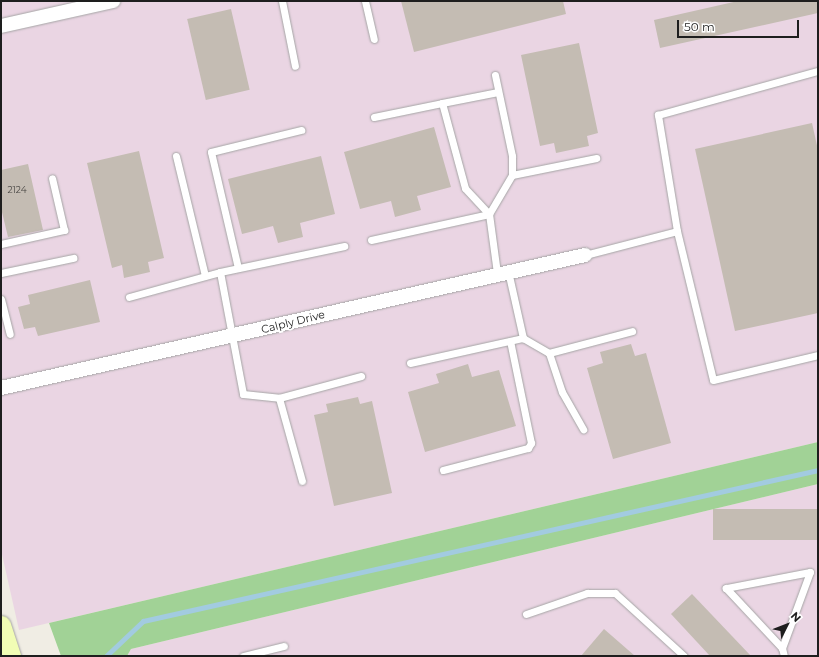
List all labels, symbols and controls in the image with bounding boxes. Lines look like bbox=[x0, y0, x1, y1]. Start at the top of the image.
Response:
scale bar bbox=[679, 12, 801, 38]
text: 50 m bbox=[684, 19, 715, 34]
house number: 2124 bbox=[7, 185, 27, 195]
street label: Calply Drive bbox=[260, 308, 326, 336]
north arrow bbox=[767, 605, 807, 645]
text: N bbox=[788, 609, 804, 625]

